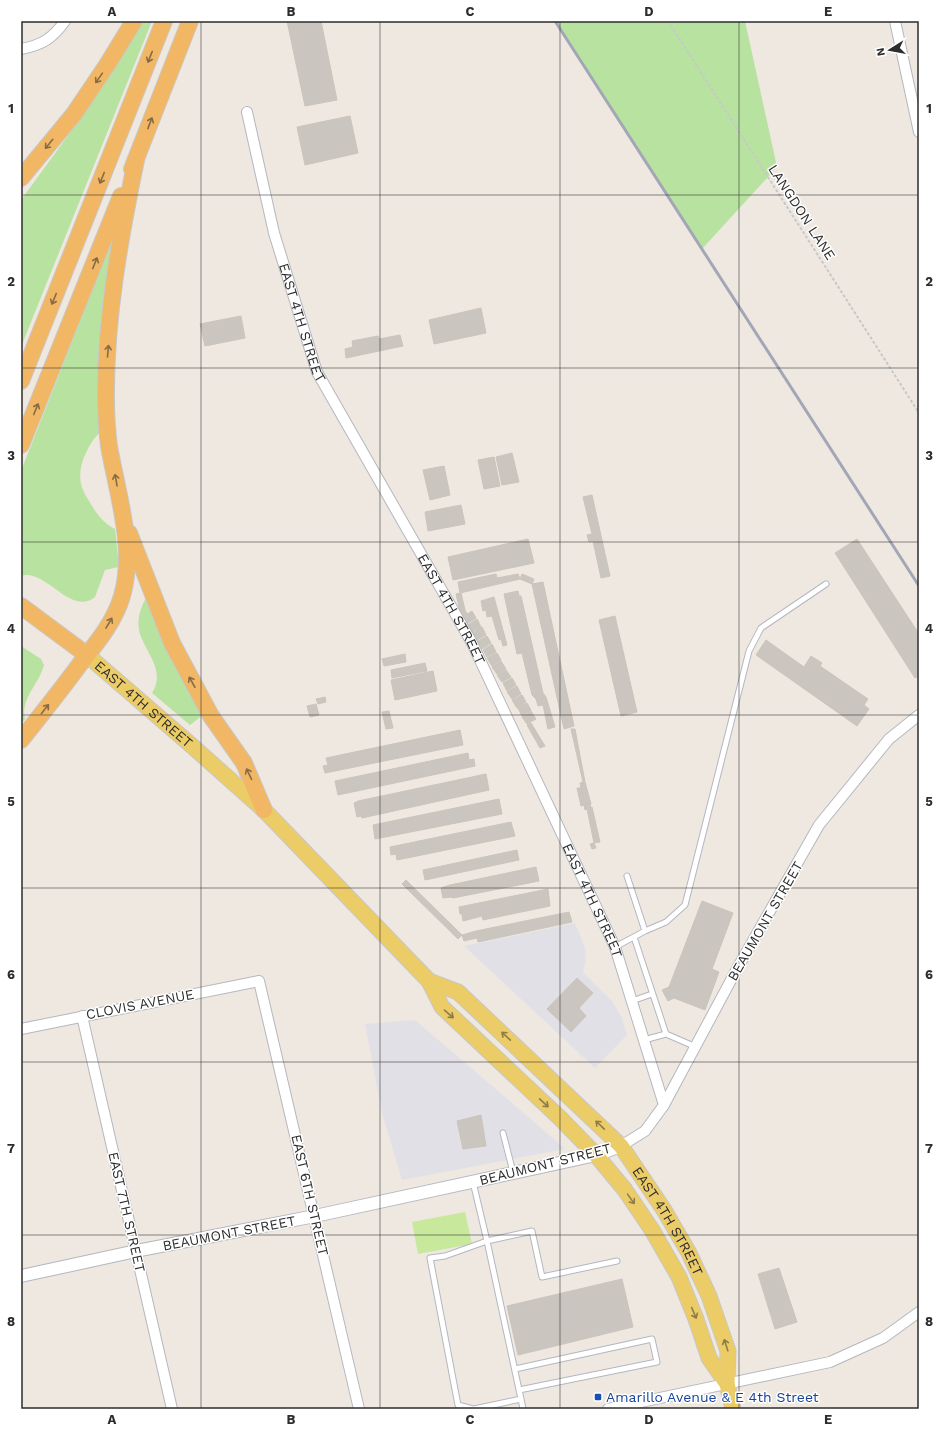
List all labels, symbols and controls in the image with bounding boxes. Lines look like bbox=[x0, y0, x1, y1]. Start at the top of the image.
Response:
text: A bbox=[108, 4, 117, 19]
text: B bbox=[287, 4, 296, 19]
text: C bbox=[466, 4, 475, 19]
text: D bbox=[644, 4, 654, 19]
text: E bbox=[824, 4, 832, 19]
north arrow bbox=[870, 30, 910, 70]
text: N bbox=[874, 47, 888, 57]
one-way arrow bbox=[146, 51, 153, 63]
one-way arrow bbox=[95, 72, 103, 83]
text: 1 bbox=[8, 101, 14, 116]
text: 1 bbox=[926, 101, 932, 116]
one-way arrow bbox=[147, 118, 155, 130]
one-way arrow bbox=[44, 138, 53, 149]
street label: LANGDON LANE bbox=[765, 161, 839, 263]
one-way arrow bbox=[98, 172, 105, 184]
one-way arrow bbox=[91, 257, 99, 269]
street label: EAST 4TH STREET bbox=[276, 261, 329, 386]
text: 2 bbox=[7, 274, 15, 289]
text: 2 bbox=[925, 274, 933, 289]
one-way arrow bbox=[49, 292, 57, 304]
one-way arrow bbox=[104, 345, 111, 358]
one-way arrow bbox=[32, 404, 40, 416]
text: 3 bbox=[7, 448, 15, 463]
text: 3 bbox=[925, 448, 933, 463]
one-way arrow bbox=[111, 474, 119, 487]
street label: EAST 4TH STREET bbox=[415, 551, 489, 667]
one-way arrow bbox=[106, 617, 114, 629]
text: 4 bbox=[7, 621, 16, 636]
text: 4 bbox=[925, 621, 934, 636]
street label: EAST 4TH STREET bbox=[92, 657, 196, 751]
one-way arrow bbox=[188, 676, 195, 688]
one-way arrow bbox=[41, 704, 49, 715]
one-way arrow bbox=[245, 768, 252, 780]
text: 5 bbox=[7, 794, 15, 809]
text: 5 bbox=[925, 794, 933, 809]
street label: EAST 4TH STREET bbox=[559, 841, 626, 960]
street label: BEAUMONT STREET bbox=[724, 858, 806, 984]
text: 6 bbox=[7, 967, 15, 982]
text: 6 bbox=[925, 967, 933, 982]
street label: CLOVIS AVENUE bbox=[85, 986, 195, 1022]
one-way arrow bbox=[444, 1009, 455, 1018]
one-way arrow bbox=[501, 1031, 511, 1040]
one-way arrow bbox=[539, 1098, 549, 1108]
one-way arrow bbox=[595, 1120, 605, 1130]
street label: EAST 6TH STREET bbox=[288, 1133, 332, 1258]
street label: BEAUMONT STREET bbox=[478, 1140, 613, 1188]
text: 7 bbox=[7, 1141, 15, 1156]
text: 7 bbox=[925, 1141, 933, 1156]
street label: EAST 7TH STREET bbox=[105, 1150, 149, 1274]
street label: EAST 4TH STREET bbox=[629, 1164, 707, 1279]
one-way arrow bbox=[627, 1194, 635, 1205]
street label: BEAUMONT STREET bbox=[161, 1212, 297, 1254]
one-way arrow bbox=[690, 1306, 698, 1318]
text: 8 bbox=[7, 1314, 15, 1329]
text: 8 bbox=[925, 1314, 933, 1329]
one-way arrow bbox=[722, 1339, 729, 1352]
place label: Amarillo Avenue & E 4th Street bbox=[606, 1389, 819, 1405]
marker: Amarillo Avenue & E 4th Street bbox=[593, 1392, 603, 1402]
text: A bbox=[108, 1412, 117, 1427]
text: B bbox=[287, 1412, 296, 1427]
text: C bbox=[466, 1412, 475, 1427]
text: D bbox=[644, 1412, 654, 1427]
text: E bbox=[824, 1412, 832, 1427]

